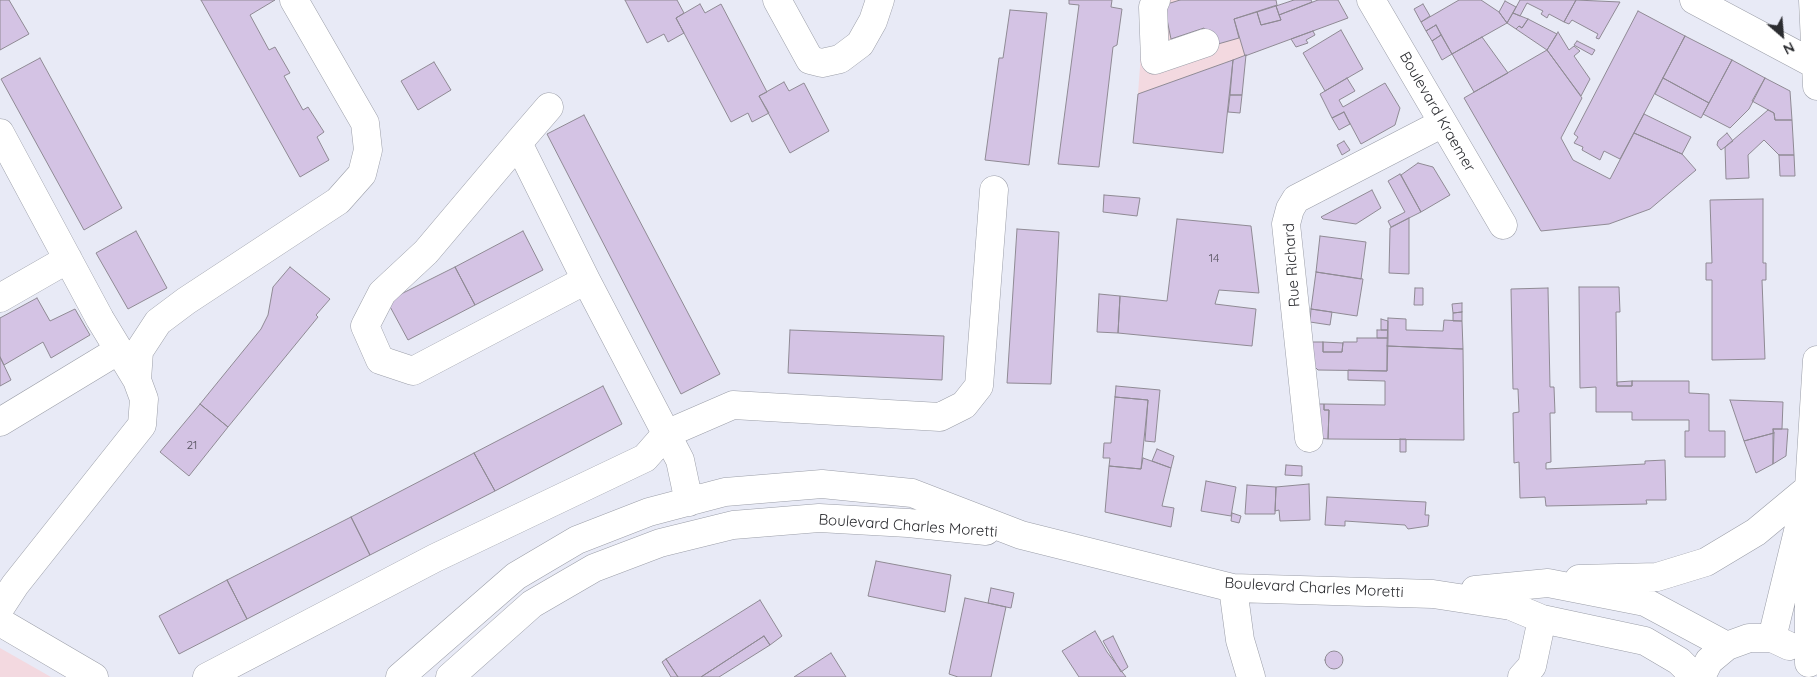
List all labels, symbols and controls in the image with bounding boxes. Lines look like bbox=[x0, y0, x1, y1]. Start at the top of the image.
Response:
north arrow bbox=[1757, 10, 1807, 60]
text: N bbox=[1780, 38, 1797, 59]
street label: Boulevard Kraemer bbox=[1395, 49, 1479, 175]
street label: Rue Richard bbox=[1280, 222, 1304, 308]
house number: 14 bbox=[1209, 251, 1219, 265]
house number: 21 bbox=[186, 438, 198, 452]
street label: Boulevard Charles Moretti bbox=[818, 511, 998, 541]
street label: Boulevard Charles Moretti bbox=[1224, 574, 1404, 602]

